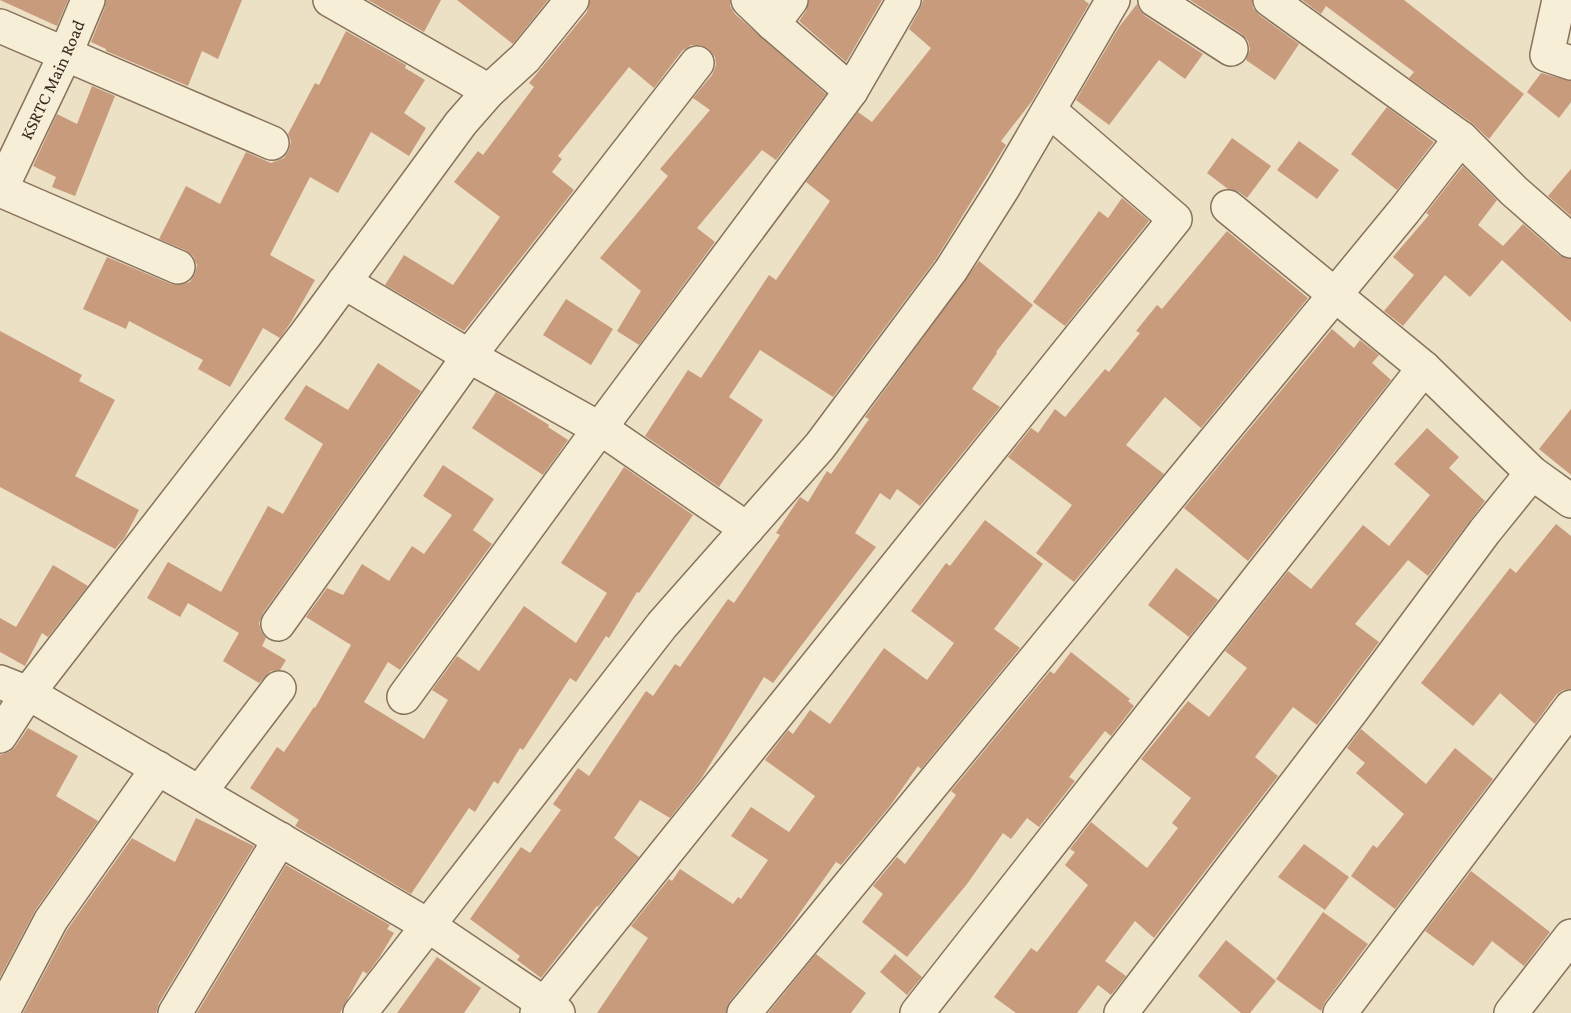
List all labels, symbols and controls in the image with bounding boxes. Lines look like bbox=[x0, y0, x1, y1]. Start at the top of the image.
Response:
street label: KSRTC Main Road bbox=[16, 17, 89, 143]

